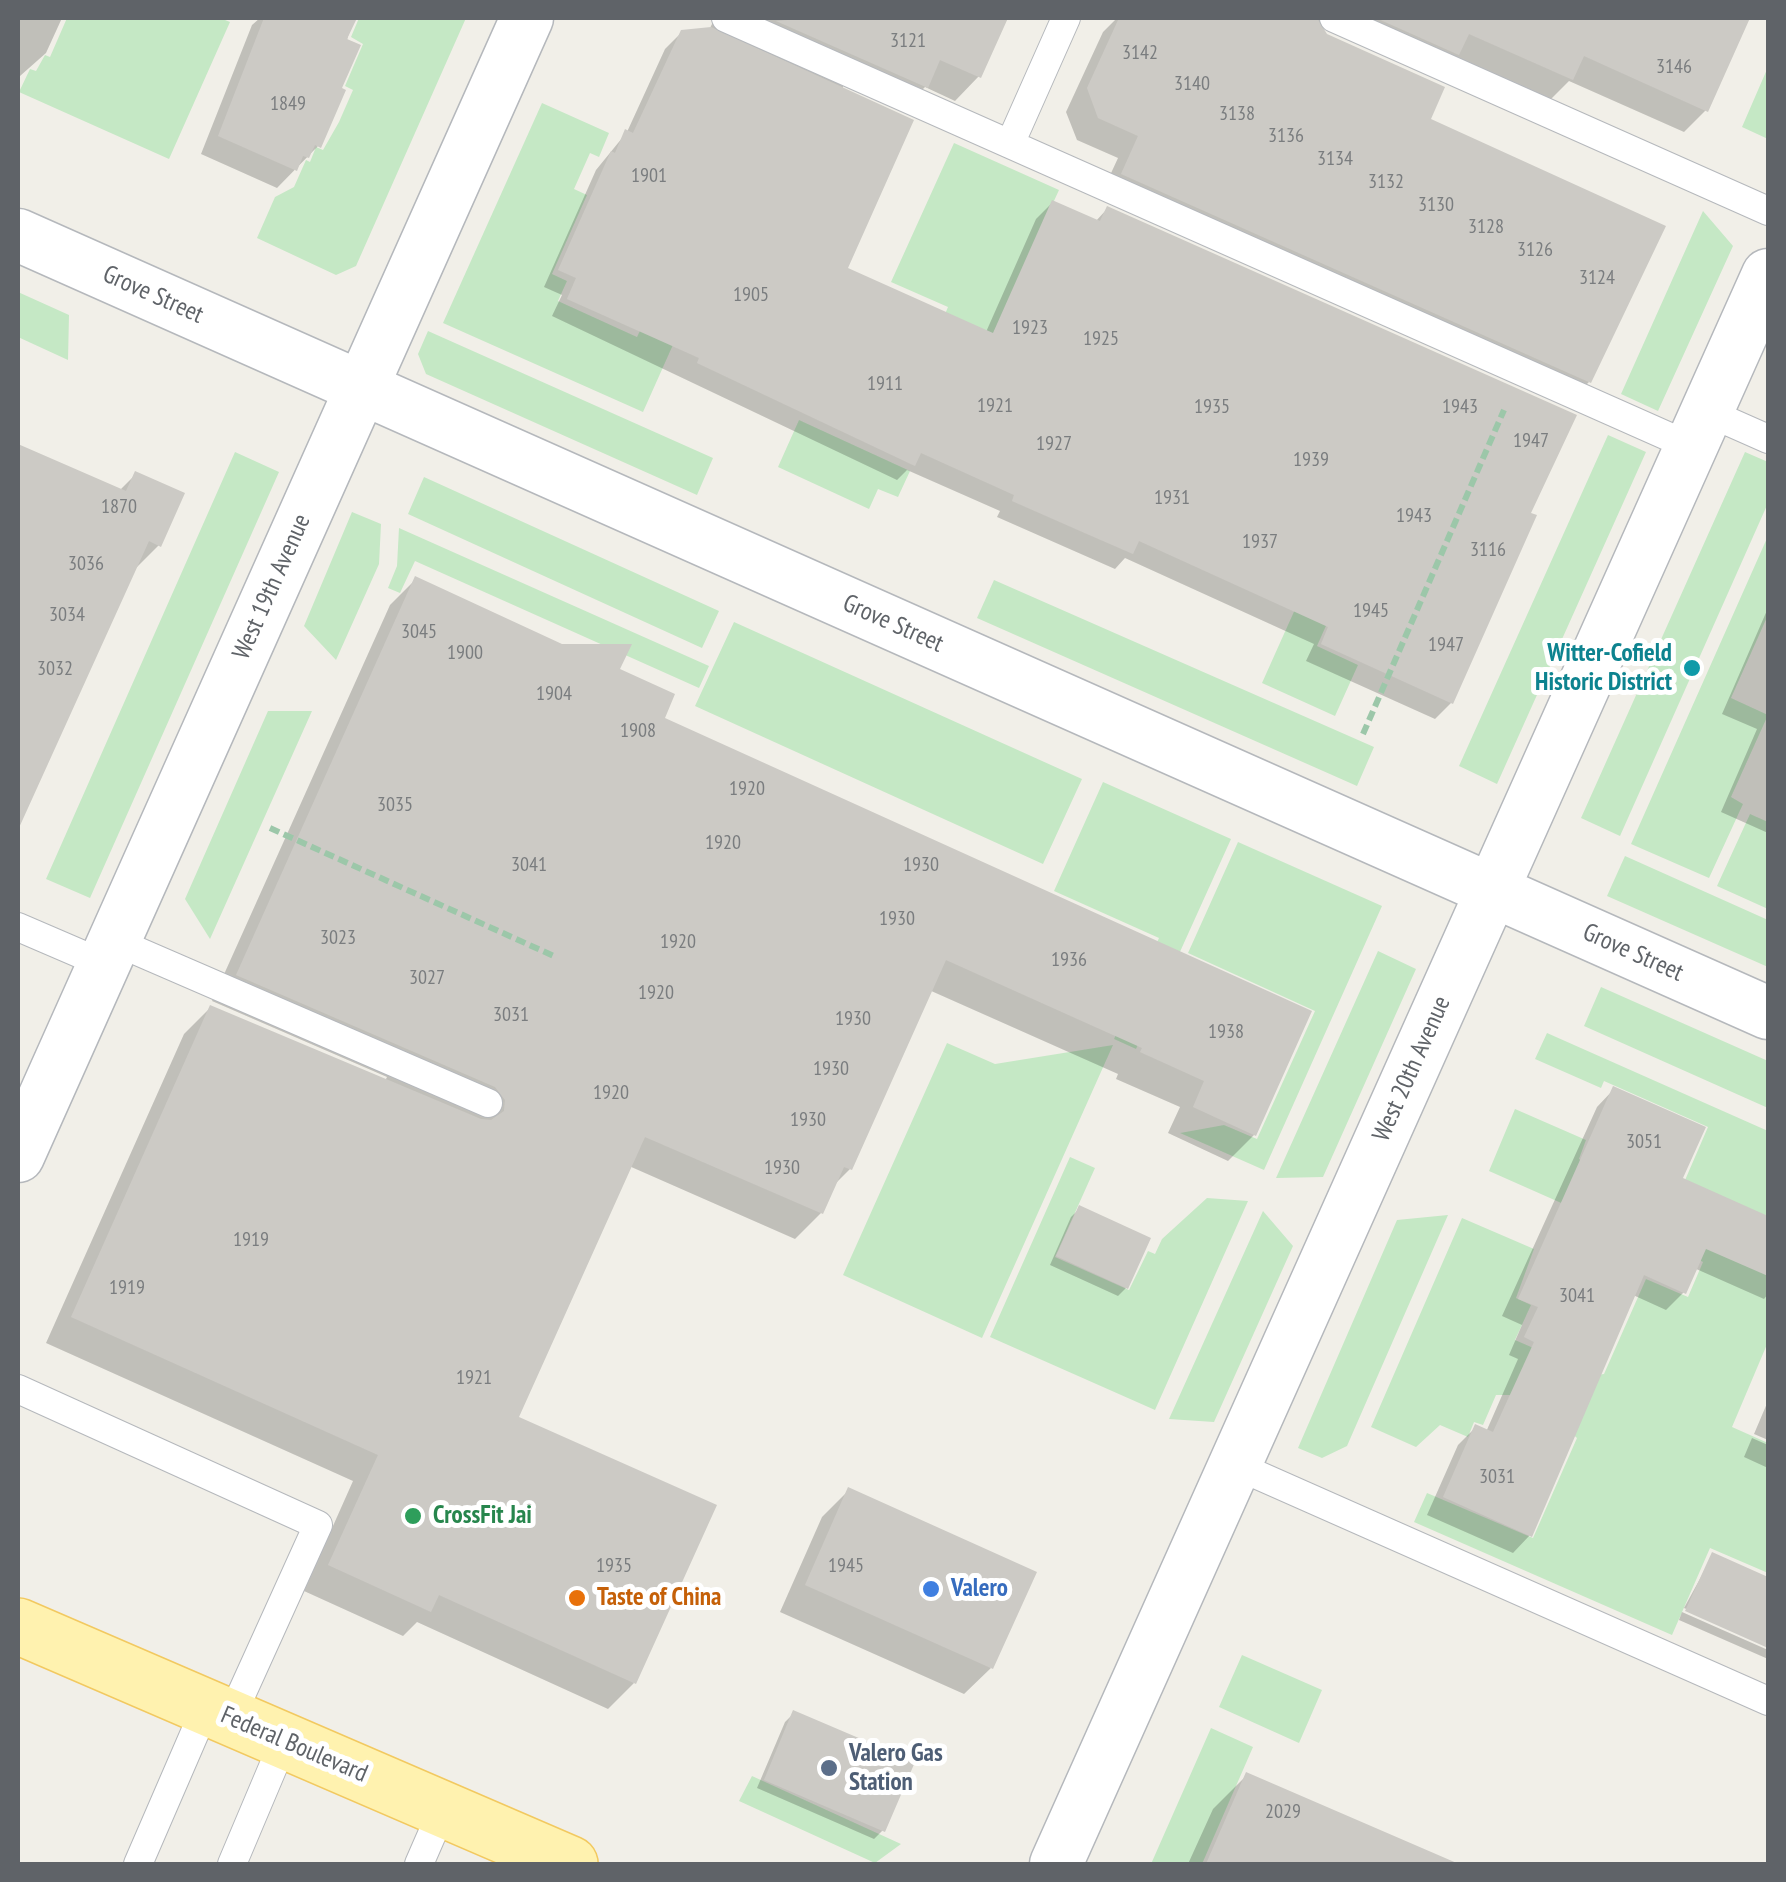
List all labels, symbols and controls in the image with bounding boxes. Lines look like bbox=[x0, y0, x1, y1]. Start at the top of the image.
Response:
house number: 3121 bbox=[890, 29, 926, 53]
house number: 3142 bbox=[1122, 41, 1158, 65]
house number: 3146 bbox=[1656, 55, 1692, 79]
house number: 3140 bbox=[1174, 72, 1210, 96]
house number: 1849 bbox=[270, 92, 306, 116]
house number: 3138 bbox=[1219, 102, 1255, 126]
house number: 3136 bbox=[1268, 124, 1304, 148]
house number: 3134 bbox=[1317, 147, 1353, 171]
house number: 1901 bbox=[631, 164, 667, 188]
house number: 3132 bbox=[1368, 170, 1404, 194]
house number: 3130 bbox=[1418, 193, 1454, 217]
house number: 3128 bbox=[1468, 215, 1504, 239]
house number: 3126 bbox=[1517, 238, 1553, 262]
street label: Grove Street bbox=[98, 260, 208, 330]
house number: 3124 bbox=[1579, 266, 1615, 290]
house number: 1905 bbox=[733, 283, 769, 307]
house number: 1923 bbox=[1012, 316, 1048, 340]
house number: 1925 bbox=[1083, 327, 1119, 351]
house number: 1911 bbox=[867, 372, 903, 396]
house number: 1921 bbox=[977, 394, 1013, 418]
house number: 1935 bbox=[1194, 395, 1230, 419]
house number: 1943 bbox=[1442, 395, 1478, 419]
house number: 1947 bbox=[1513, 429, 1549, 453]
house number: 1927 bbox=[1036, 432, 1072, 456]
house number: 1939 bbox=[1293, 448, 1329, 472]
house number: 1931 bbox=[1154, 486, 1190, 510]
house number: 1870 bbox=[101, 495, 137, 519]
house number: 1943 bbox=[1396, 504, 1432, 528]
street label: West 19th Avenue bbox=[227, 510, 317, 664]
house number: 1937 bbox=[1242, 530, 1278, 554]
house number: 3116 bbox=[1470, 538, 1506, 562]
house number: 3036 bbox=[68, 552, 104, 576]
street label: Grove Street bbox=[838, 589, 948, 659]
house number: 1945 bbox=[1353, 599, 1389, 623]
house number: 3034 bbox=[49, 603, 85, 627]
house number: 3045 bbox=[401, 620, 437, 644]
house number: 1947 bbox=[1428, 633, 1464, 657]
place label: Witter-Cofield Historic District bbox=[1535, 639, 1672, 698]
house number: 1900 bbox=[447, 641, 483, 665]
house number: 3032 bbox=[37, 657, 73, 681]
marker: Witter-Cofield Historic District bbox=[1681, 657, 1703, 679]
house number: 1904 bbox=[536, 682, 572, 706]
house number: 1908 bbox=[620, 719, 656, 743]
house number: 1920 bbox=[729, 777, 765, 801]
house number: 3035 bbox=[377, 793, 413, 817]
house number: 1920 bbox=[705, 831, 741, 855]
house number: 3041 bbox=[511, 853, 547, 877]
house number: 1930 bbox=[903, 853, 939, 877]
house number: 1930 bbox=[879, 907, 915, 931]
street label: Grove Street bbox=[1578, 918, 1688, 988]
house number: 3023 bbox=[320, 926, 356, 950]
house number: 1920 bbox=[660, 930, 696, 954]
house number: 1936 bbox=[1051, 948, 1087, 972]
house number: 3027 bbox=[409, 966, 445, 990]
house number: 1920 bbox=[638, 981, 674, 1005]
street label: West 20th Avenue bbox=[1367, 992, 1457, 1146]
house number: 3031 bbox=[493, 1003, 529, 1027]
house number: 1930 bbox=[835, 1007, 871, 1031]
house number: 1938 bbox=[1208, 1020, 1244, 1044]
house number: 1930 bbox=[813, 1057, 849, 1081]
house number: 1920 bbox=[593, 1081, 629, 1105]
house number: 1930 bbox=[790, 1108, 826, 1132]
house number: 3051 bbox=[1626, 1130, 1662, 1154]
house number: 1930 bbox=[764, 1156, 800, 1180]
house number: 1919 bbox=[233, 1228, 269, 1252]
house number: 1919 bbox=[109, 1276, 145, 1300]
house number: 3041 bbox=[1559, 1284, 1595, 1308]
house number: 1921 bbox=[456, 1366, 492, 1390]
house number: 3031 bbox=[1479, 1465, 1515, 1489]
place label: CrossFit Jai bbox=[433, 1501, 532, 1531]
marker: CrossFit Jai bbox=[402, 1505, 424, 1527]
house number: 1935 bbox=[596, 1554, 632, 1578]
house number: 1945 bbox=[828, 1554, 864, 1578]
place label: Valero bbox=[951, 1574, 1008, 1604]
marker: Valero bbox=[920, 1578, 942, 1600]
place label: Taste of China bbox=[597, 1583, 721, 1613]
marker: Taste of China bbox=[566, 1587, 588, 1609]
street label: Federal Boulevard bbox=[216, 1701, 372, 1789]
place label: Valero Gas Station bbox=[849, 1739, 943, 1798]
marker: Valero Gas Station bbox=[818, 1757, 840, 1779]
house number: 2029 bbox=[1265, 1800, 1301, 1824]

